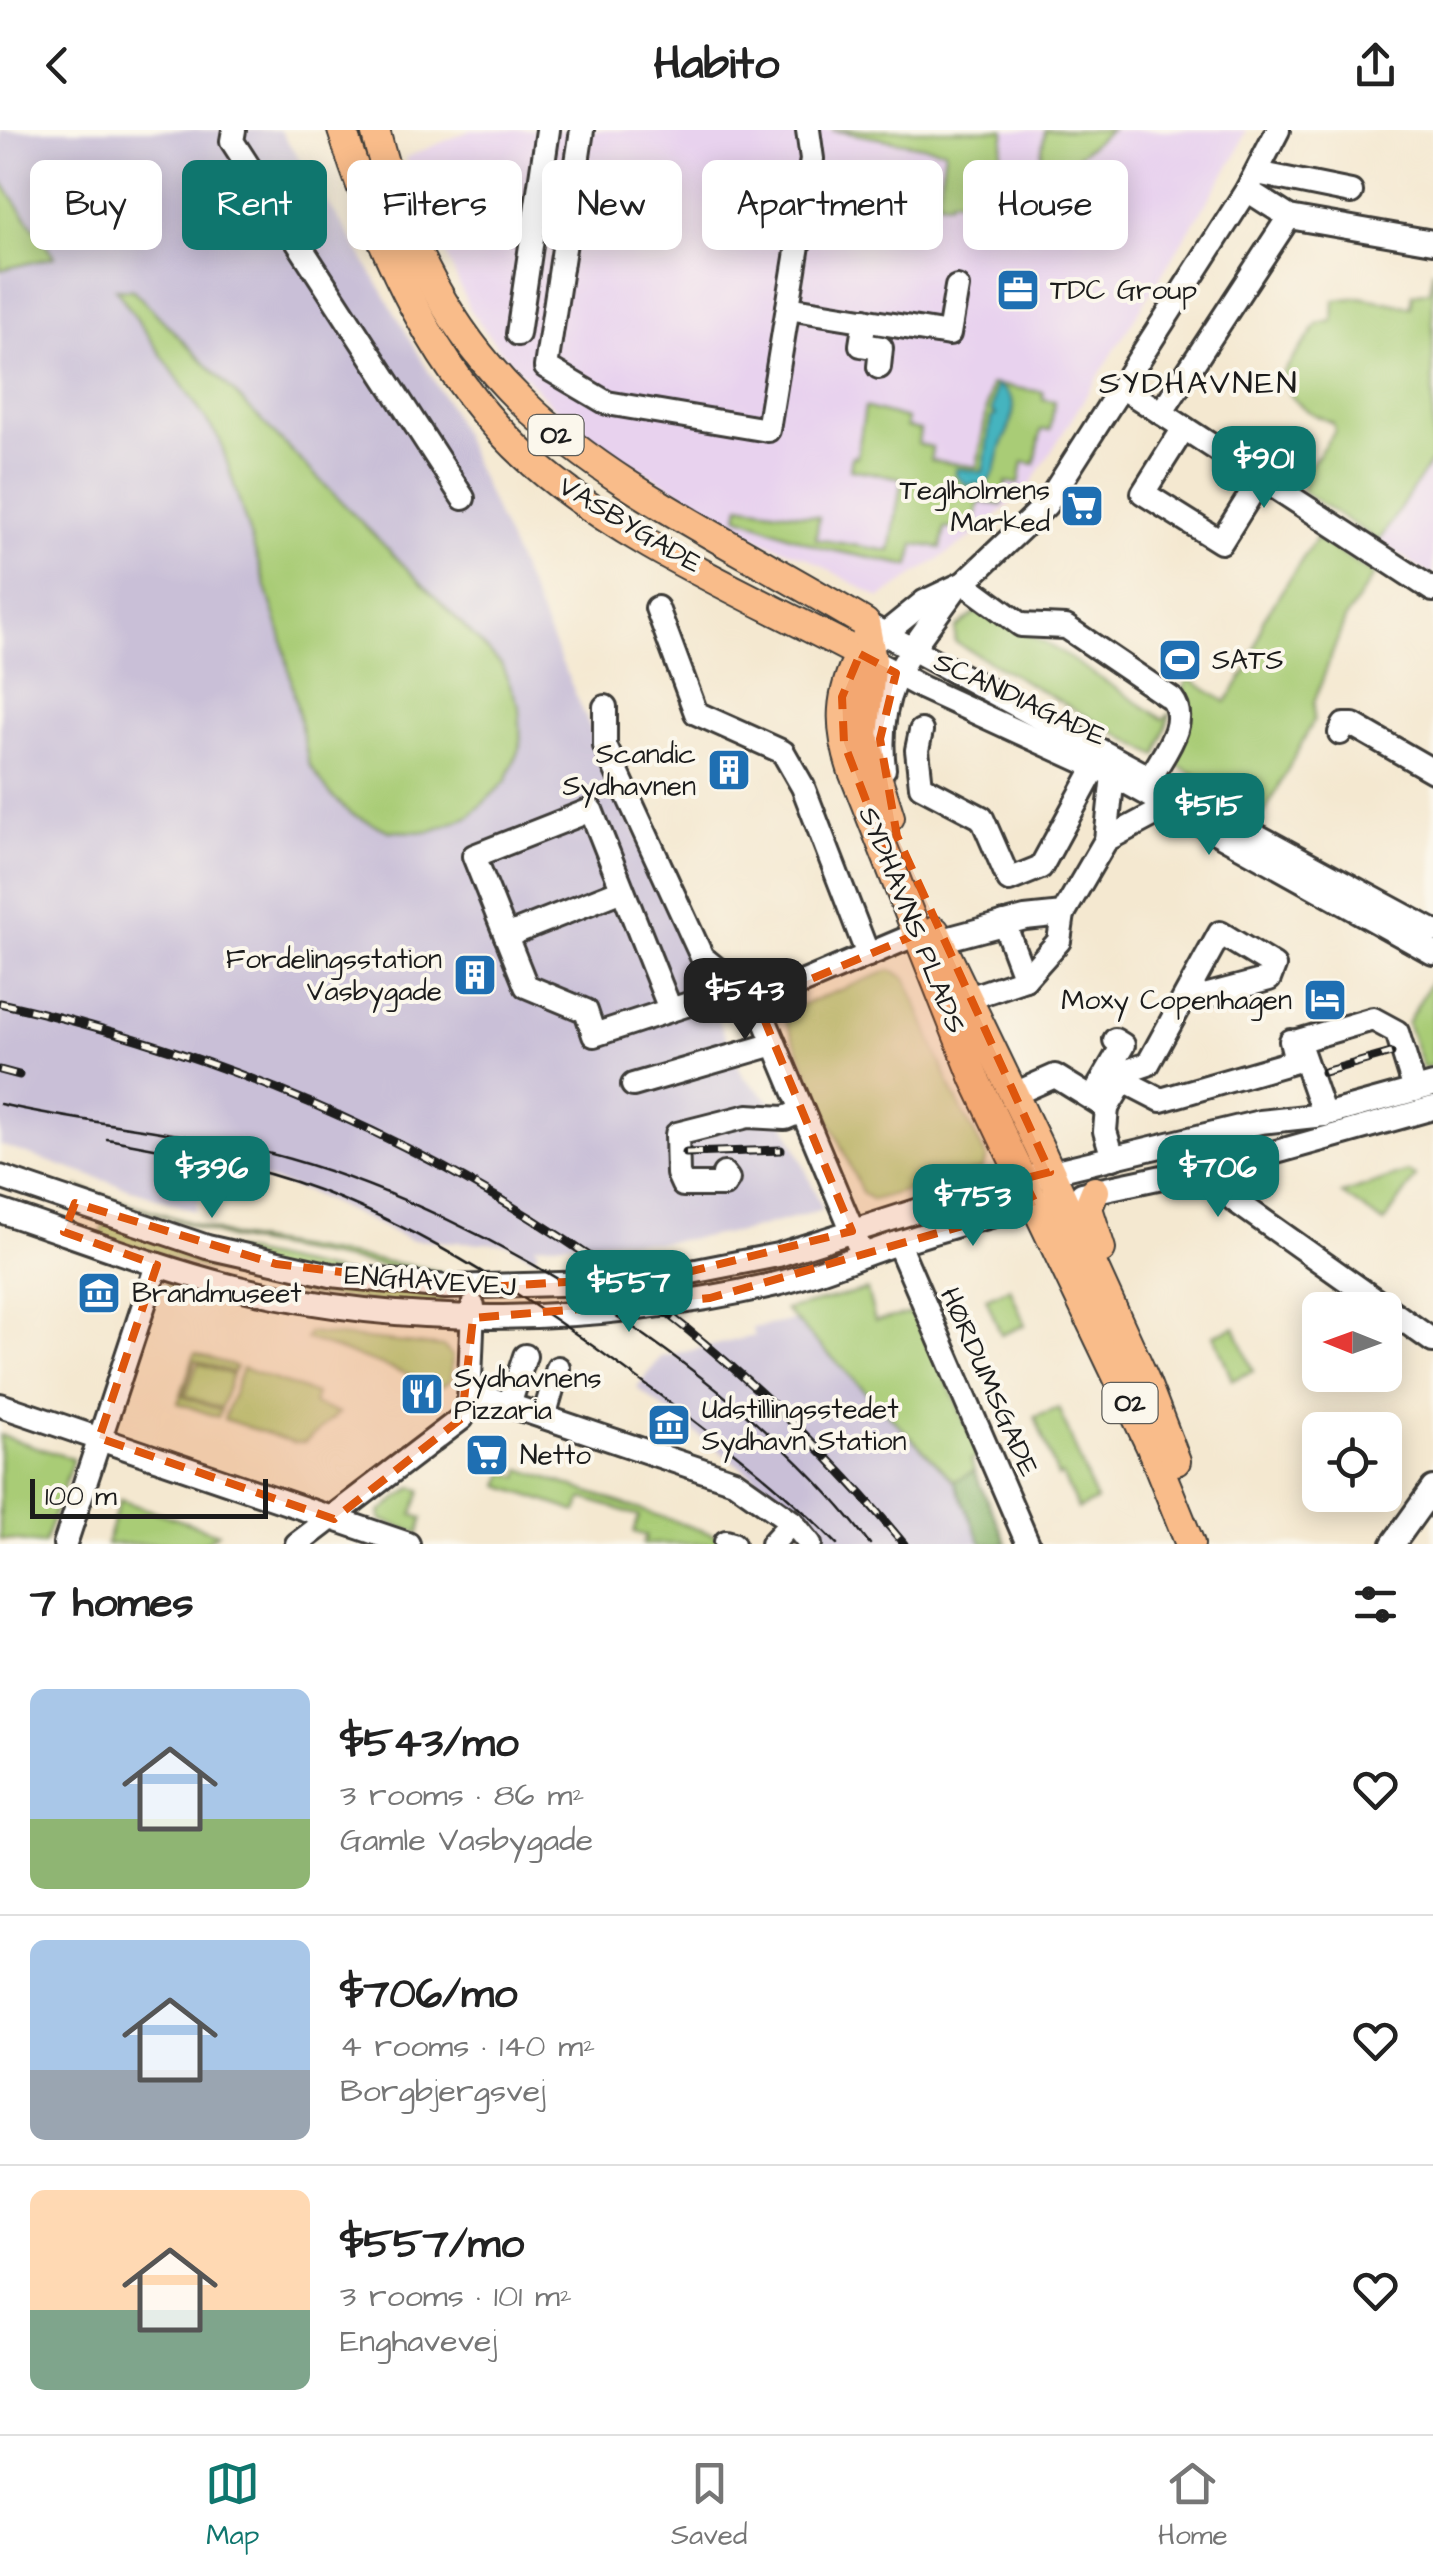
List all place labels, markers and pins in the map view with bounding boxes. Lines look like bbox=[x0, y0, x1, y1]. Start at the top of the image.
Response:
office icon: TDC Group bbox=[995, 267, 1041, 313]
place label: TDC Group bbox=[1050, 271, 1197, 310]
pin: $901 bbox=[1205, 426, 1323, 511]
place label: Teglholmens Marked bbox=[900, 471, 1050, 542]
supermarket icon: Teglholmens Marked bbox=[1059, 483, 1105, 529]
sports icon: SATS bbox=[1157, 637, 1203, 683]
place label: SATS bbox=[1212, 641, 1283, 680]
place label: Scandic Sydhavnen bbox=[563, 735, 696, 808]
building icon: Scandic Sydhavnen bbox=[706, 747, 752, 793]
pin: $515 bbox=[1150, 773, 1268, 858]
place label: Fordelingsstation Vasbygade bbox=[226, 940, 442, 1013]
building icon: Fordelingsstation Vasbygade bbox=[452, 952, 498, 998]
pin: $543 bbox=[686, 958, 804, 1043]
hotel icon: Moxy Copenhagen bbox=[1302, 977, 1348, 1023]
place label: Moxy Copenhagen bbox=[1061, 981, 1292, 1022]
pin: $706 bbox=[1159, 1135, 1277, 1220]
pin: $396 bbox=[153, 1136, 271, 1221]
pin: $753 bbox=[914, 1164, 1032, 1249]
pin: $557 bbox=[570, 1250, 688, 1335]
museum icon: Brandmuseet bbox=[76, 1270, 122, 1316]
place label: Brandmuseet bbox=[132, 1274, 302, 1313]
place label: Sydhavnens Pizzaria bbox=[454, 1359, 602, 1430]
restaurant icon: Sydhavnens Pizzaria bbox=[399, 1371, 445, 1417]
place label: Udstillingsstedet Sydhavn Station bbox=[702, 1390, 906, 1463]
museum icon: Udstillingsstedet Sydhavn Station bbox=[646, 1402, 692, 1448]
supermarket icon: Netto bbox=[464, 1432, 510, 1478]
place label: Netto bbox=[520, 1436, 591, 1475]

